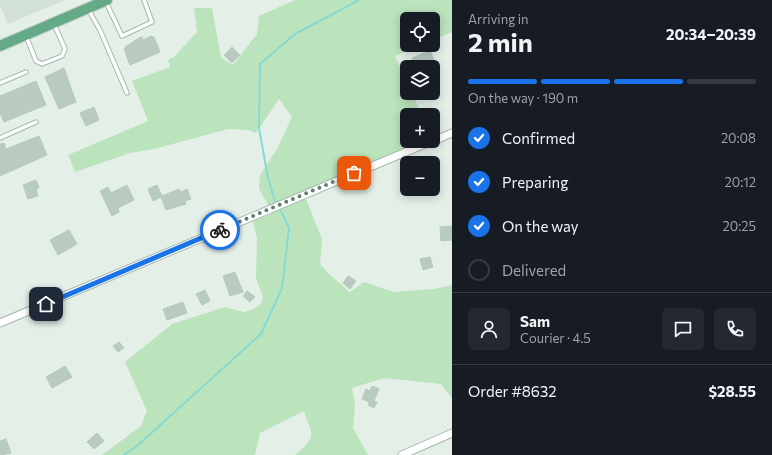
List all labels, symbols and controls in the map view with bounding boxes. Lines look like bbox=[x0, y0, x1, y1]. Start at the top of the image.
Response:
text: Arriving in bbox=[468, 11, 528, 27]
map controls bbox=[400, 12, 440, 196]
button: locate bbox=[400, 12, 440, 52]
text: 20:34–20:39 bbox=[666, 25, 756, 43]
text: 2 min bbox=[468, 26, 533, 57]
button: layers bbox=[400, 60, 440, 100]
text: On the way · 190 m bbox=[468, 90, 578, 106]
button: + bbox=[400, 108, 440, 148]
icon: check bbox=[468, 127, 490, 149]
text: Confirmed bbox=[502, 129, 575, 147]
text: 20:08 bbox=[721, 130, 756, 146]
pin bbox=[337, 156, 371, 190]
button: − bbox=[400, 156, 440, 196]
icon: bag bbox=[343, 162, 365, 184]
icon: check bbox=[468, 171, 490, 193]
text: Preparing bbox=[502, 173, 568, 191]
text: 20:12 bbox=[725, 174, 756, 190]
courier bbox=[200, 210, 240, 250]
icon: check bbox=[468, 215, 490, 237]
text: On the way bbox=[502, 217, 579, 235]
text: 20:25 bbox=[723, 218, 756, 234]
icon: bike bbox=[209, 219, 231, 241]
text: Delivered bbox=[502, 261, 566, 279]
pin bbox=[29, 287, 63, 321]
icon: home bbox=[35, 293, 57, 315]
button: person bbox=[468, 308, 510, 350]
button: chat bbox=[662, 308, 704, 350]
button: phone bbox=[714, 308, 756, 350]
text: Sam bbox=[520, 312, 550, 330]
text: Courier · 4.5 bbox=[520, 330, 591, 346]
text: Order #8632 bbox=[468, 382, 557, 400]
text: $28.55 bbox=[708, 382, 756, 400]

